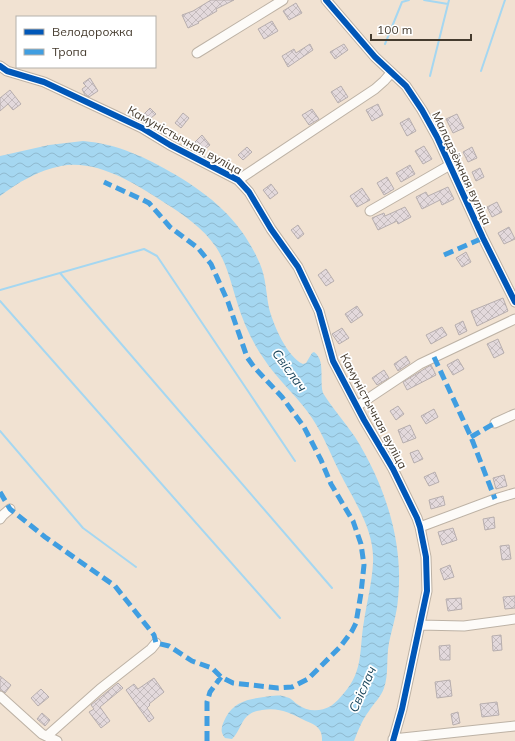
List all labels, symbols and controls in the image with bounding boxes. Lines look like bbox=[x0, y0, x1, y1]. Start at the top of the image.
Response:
legend bbox=[16, 16, 156, 68]
scale bar bbox=[371, 16, 471, 42]
text: 100 m bbox=[377, 22, 412, 37]
text: Велодорожка bbox=[52, 24, 133, 39]
text: Тропа bbox=[52, 44, 87, 59]
street label: Камуністычная вуліца bbox=[125, 102, 245, 178]
street label: Маладзёжная вуліца bbox=[429, 109, 495, 227]
water label: Свіслач bbox=[269, 346, 311, 394]
street label: Камуністычная вуліца bbox=[337, 351, 411, 471]
water label: Свіслач bbox=[345, 663, 379, 715]

